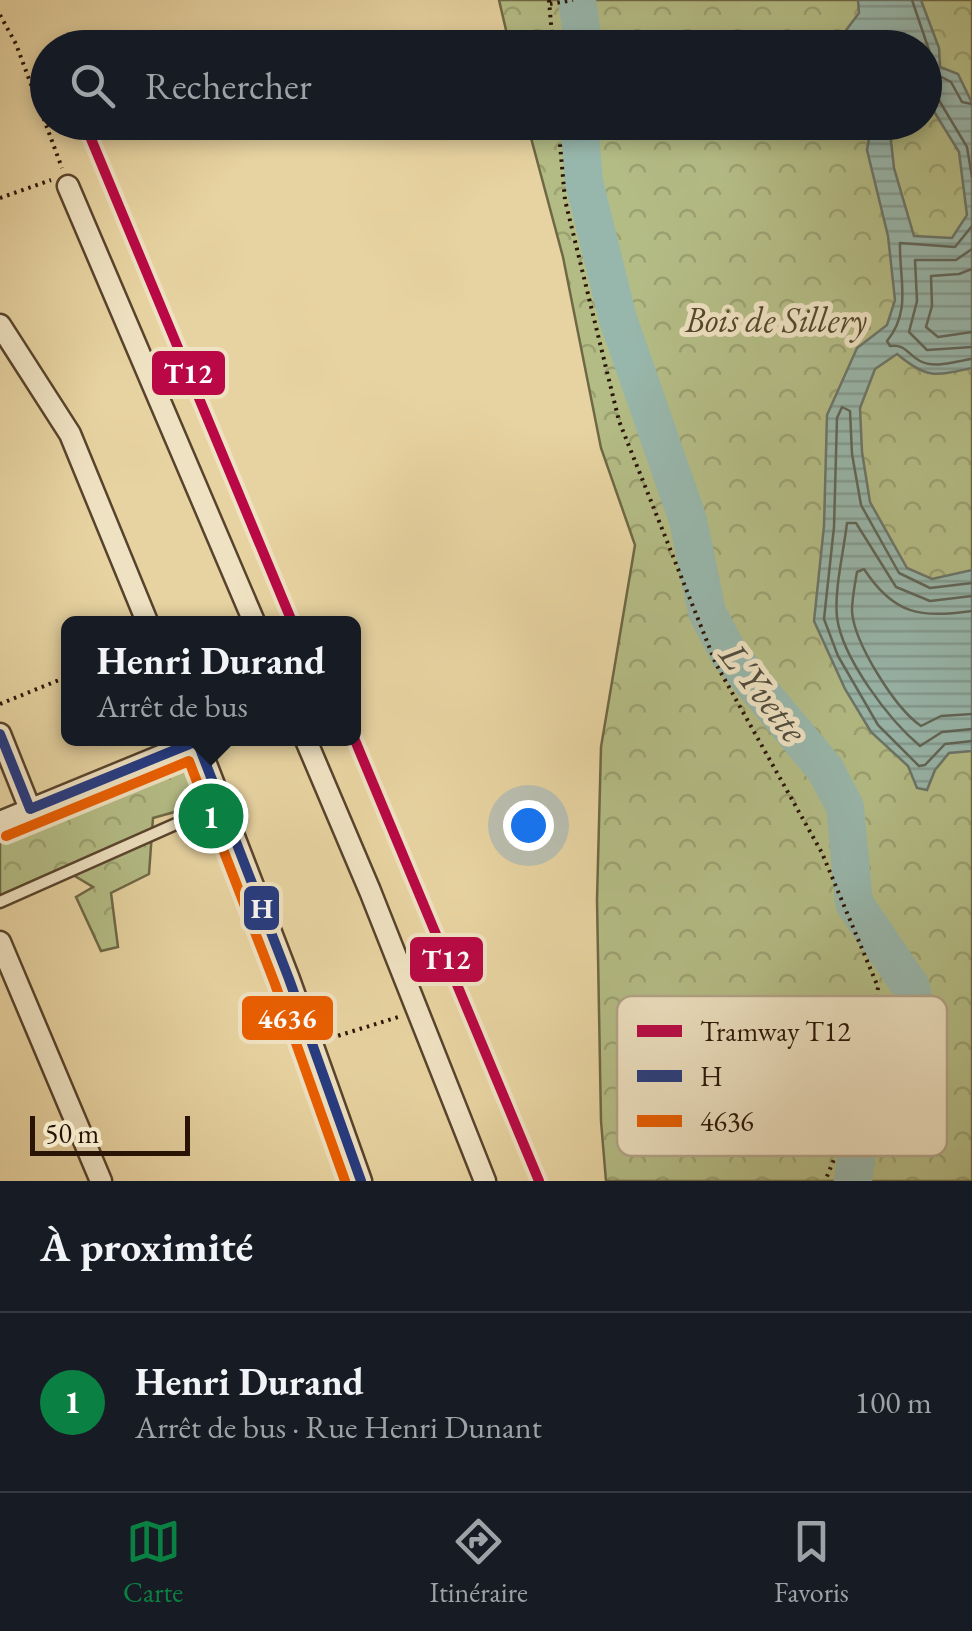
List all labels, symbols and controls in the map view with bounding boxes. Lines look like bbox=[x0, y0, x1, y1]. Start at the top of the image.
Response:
search box bbox=[30, 30, 942, 140]
icon: search bbox=[65, 58, 120, 113]
text: Rechercher bbox=[145, 61, 312, 110]
park label: Bois de Sillery bbox=[684, 297, 867, 343]
line badge: T12 bbox=[150, 349, 227, 397]
text: T12 bbox=[163, 355, 213, 391]
popup bbox=[61, 616, 361, 746]
water label: L'Yvette bbox=[709, 631, 819, 753]
text: Henri Durand bbox=[97, 636, 325, 685]
text: Arrêt de bus bbox=[97, 685, 248, 727]
pin: 1 bbox=[178, 778, 244, 854]
your location bbox=[503, 800, 554, 851]
line badge: H bbox=[242, 884, 281, 932]
text: H bbox=[251, 890, 273, 926]
line badge: T12 bbox=[408, 935, 485, 984]
text: T12 bbox=[421, 941, 471, 977]
line badge: 4636 bbox=[240, 994, 335, 1042]
legend bbox=[617, 996, 947, 1156]
text: 4636 bbox=[257, 1000, 317, 1036]
text: Tramway T12 bbox=[700, 1013, 851, 1049]
text: H bbox=[700, 1058, 723, 1094]
text: 4636 bbox=[700, 1103, 754, 1139]
scale bar bbox=[30, 1111, 190, 1156]
text: 50 m bbox=[45, 1115, 99, 1151]
text: À proximité bbox=[40, 1219, 253, 1274]
text: Henri Durand bbox=[135, 1357, 364, 1406]
text: 1 bbox=[64, 1381, 81, 1423]
text: 100 m bbox=[855, 1381, 932, 1423]
text: Arrêt de bus · Rue Henri Dunant bbox=[135, 1406, 542, 1448]
tab: Carte bbox=[123, 1514, 183, 1610]
tab: Itinéraire bbox=[429, 1514, 528, 1610]
tab: Favoris bbox=[774, 1514, 849, 1610]

